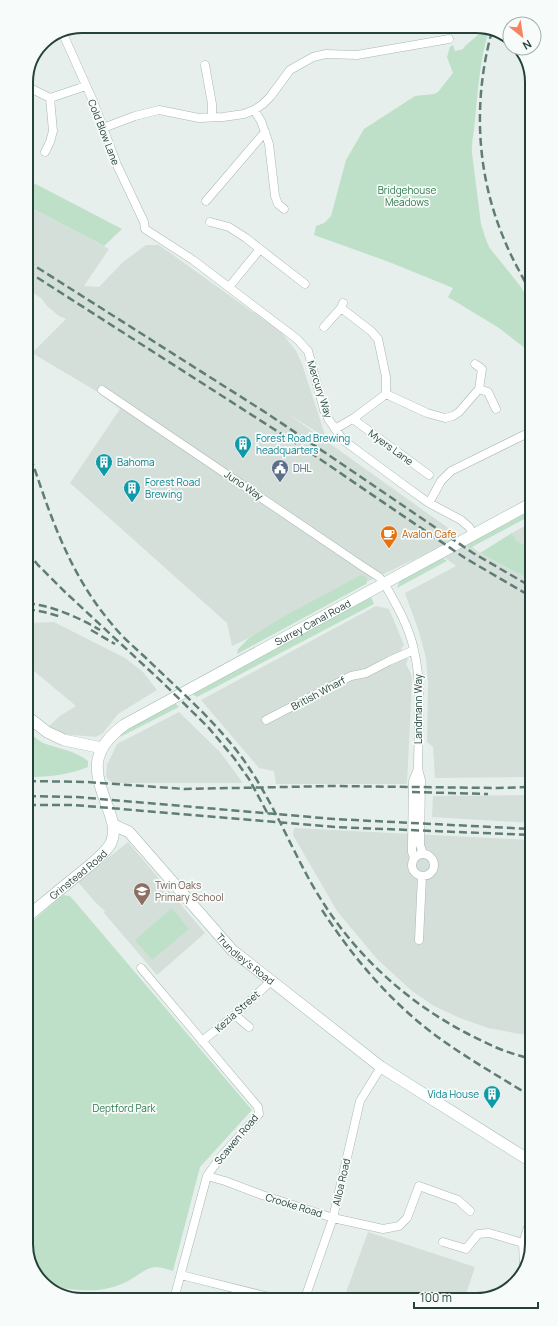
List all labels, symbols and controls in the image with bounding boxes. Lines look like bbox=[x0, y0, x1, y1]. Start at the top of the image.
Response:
north arrow bbox=[502, 16, 542, 56]
text: N bbox=[520, 37, 534, 54]
street label: Cold Blow Lane bbox=[85, 97, 123, 167]
park label: Bridgehouse Meadows bbox=[378, 183, 436, 209]
street label: Mercury Way bbox=[304, 359, 336, 420]
street label: Myers Lane bbox=[366, 426, 416, 468]
place label: Forest Road Brewing headquarters bbox=[256, 431, 350, 457]
building icon: Forest Road Brewing headquarters bbox=[233, 434, 253, 459]
building icon: Bahoma bbox=[94, 452, 114, 477]
place label: Bahoma bbox=[117, 455, 155, 469]
public building icon: DHL bbox=[270, 458, 290, 483]
place label: DHL bbox=[293, 461, 312, 475]
street label: Juno Way bbox=[222, 467, 267, 503]
place label: Forest Road Brewing bbox=[145, 475, 200, 501]
building icon: Forest Road Brewing bbox=[122, 478, 142, 503]
cafe icon: Avalon Cafe bbox=[379, 524, 399, 549]
place label: Avalon Cafe bbox=[402, 527, 457, 541]
street label: Surrey Canal Road bbox=[272, 596, 353, 649]
street label: British Wharf bbox=[288, 673, 348, 713]
street label: Landmann Way bbox=[411, 673, 425, 744]
street label: Grinstead Road bbox=[46, 846, 110, 903]
place label: Twin Oaks Primary School bbox=[155, 878, 224, 904]
school or university icon: Twin Oaks Primary School bbox=[132, 881, 152, 906]
street label: Trundley's Road bbox=[213, 930, 277, 988]
street label: Kezia Street bbox=[212, 987, 262, 1035]
building icon: Vida House bbox=[482, 1084, 502, 1109]
place label: Vida House bbox=[428, 1087, 479, 1101]
park label: Deptford Park bbox=[93, 1101, 157, 1115]
street label: Scawen Road bbox=[211, 1111, 261, 1167]
street label: Alloa Road bbox=[329, 1157, 353, 1207]
street label: Crooke Road bbox=[264, 1190, 324, 1220]
scale bar bbox=[414, 1284, 538, 1310]
text: 100 m bbox=[420, 1289, 452, 1306]

